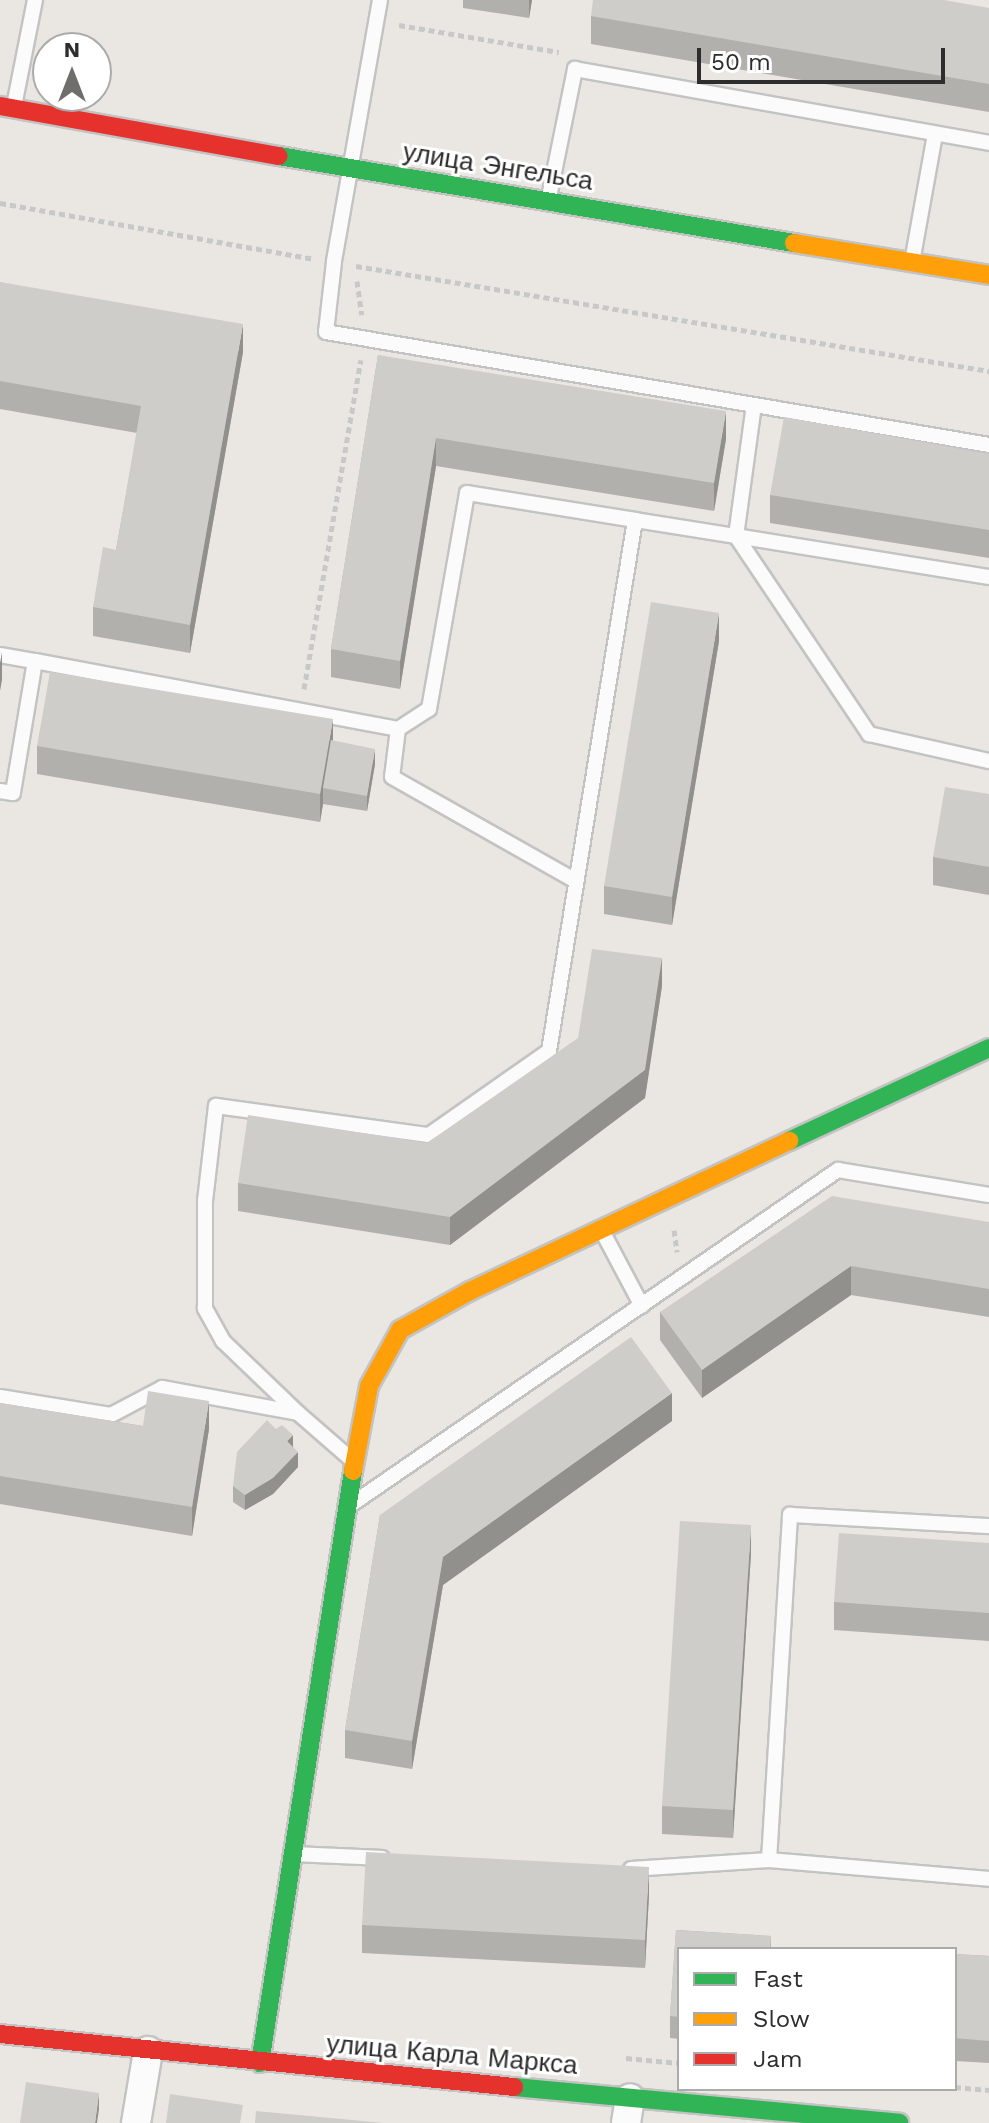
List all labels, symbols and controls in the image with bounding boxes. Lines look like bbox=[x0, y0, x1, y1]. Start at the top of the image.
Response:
north arrow bbox=[32, 32, 112, 112]
scale bar bbox=[701, 32, 949, 82]
text: N bbox=[64, 37, 80, 62]
text: 50 m bbox=[711, 48, 771, 76]
street label: улица Энгельса bbox=[401, 137, 595, 197]
legend bbox=[677, 1947, 957, 2091]
text: Fast bbox=[753, 1965, 803, 1993]
text: Slow bbox=[753, 2005, 810, 2033]
street label: улица Карла Маркса bbox=[325, 2028, 579, 2082]
text: Jam bbox=[753, 2045, 803, 2073]

